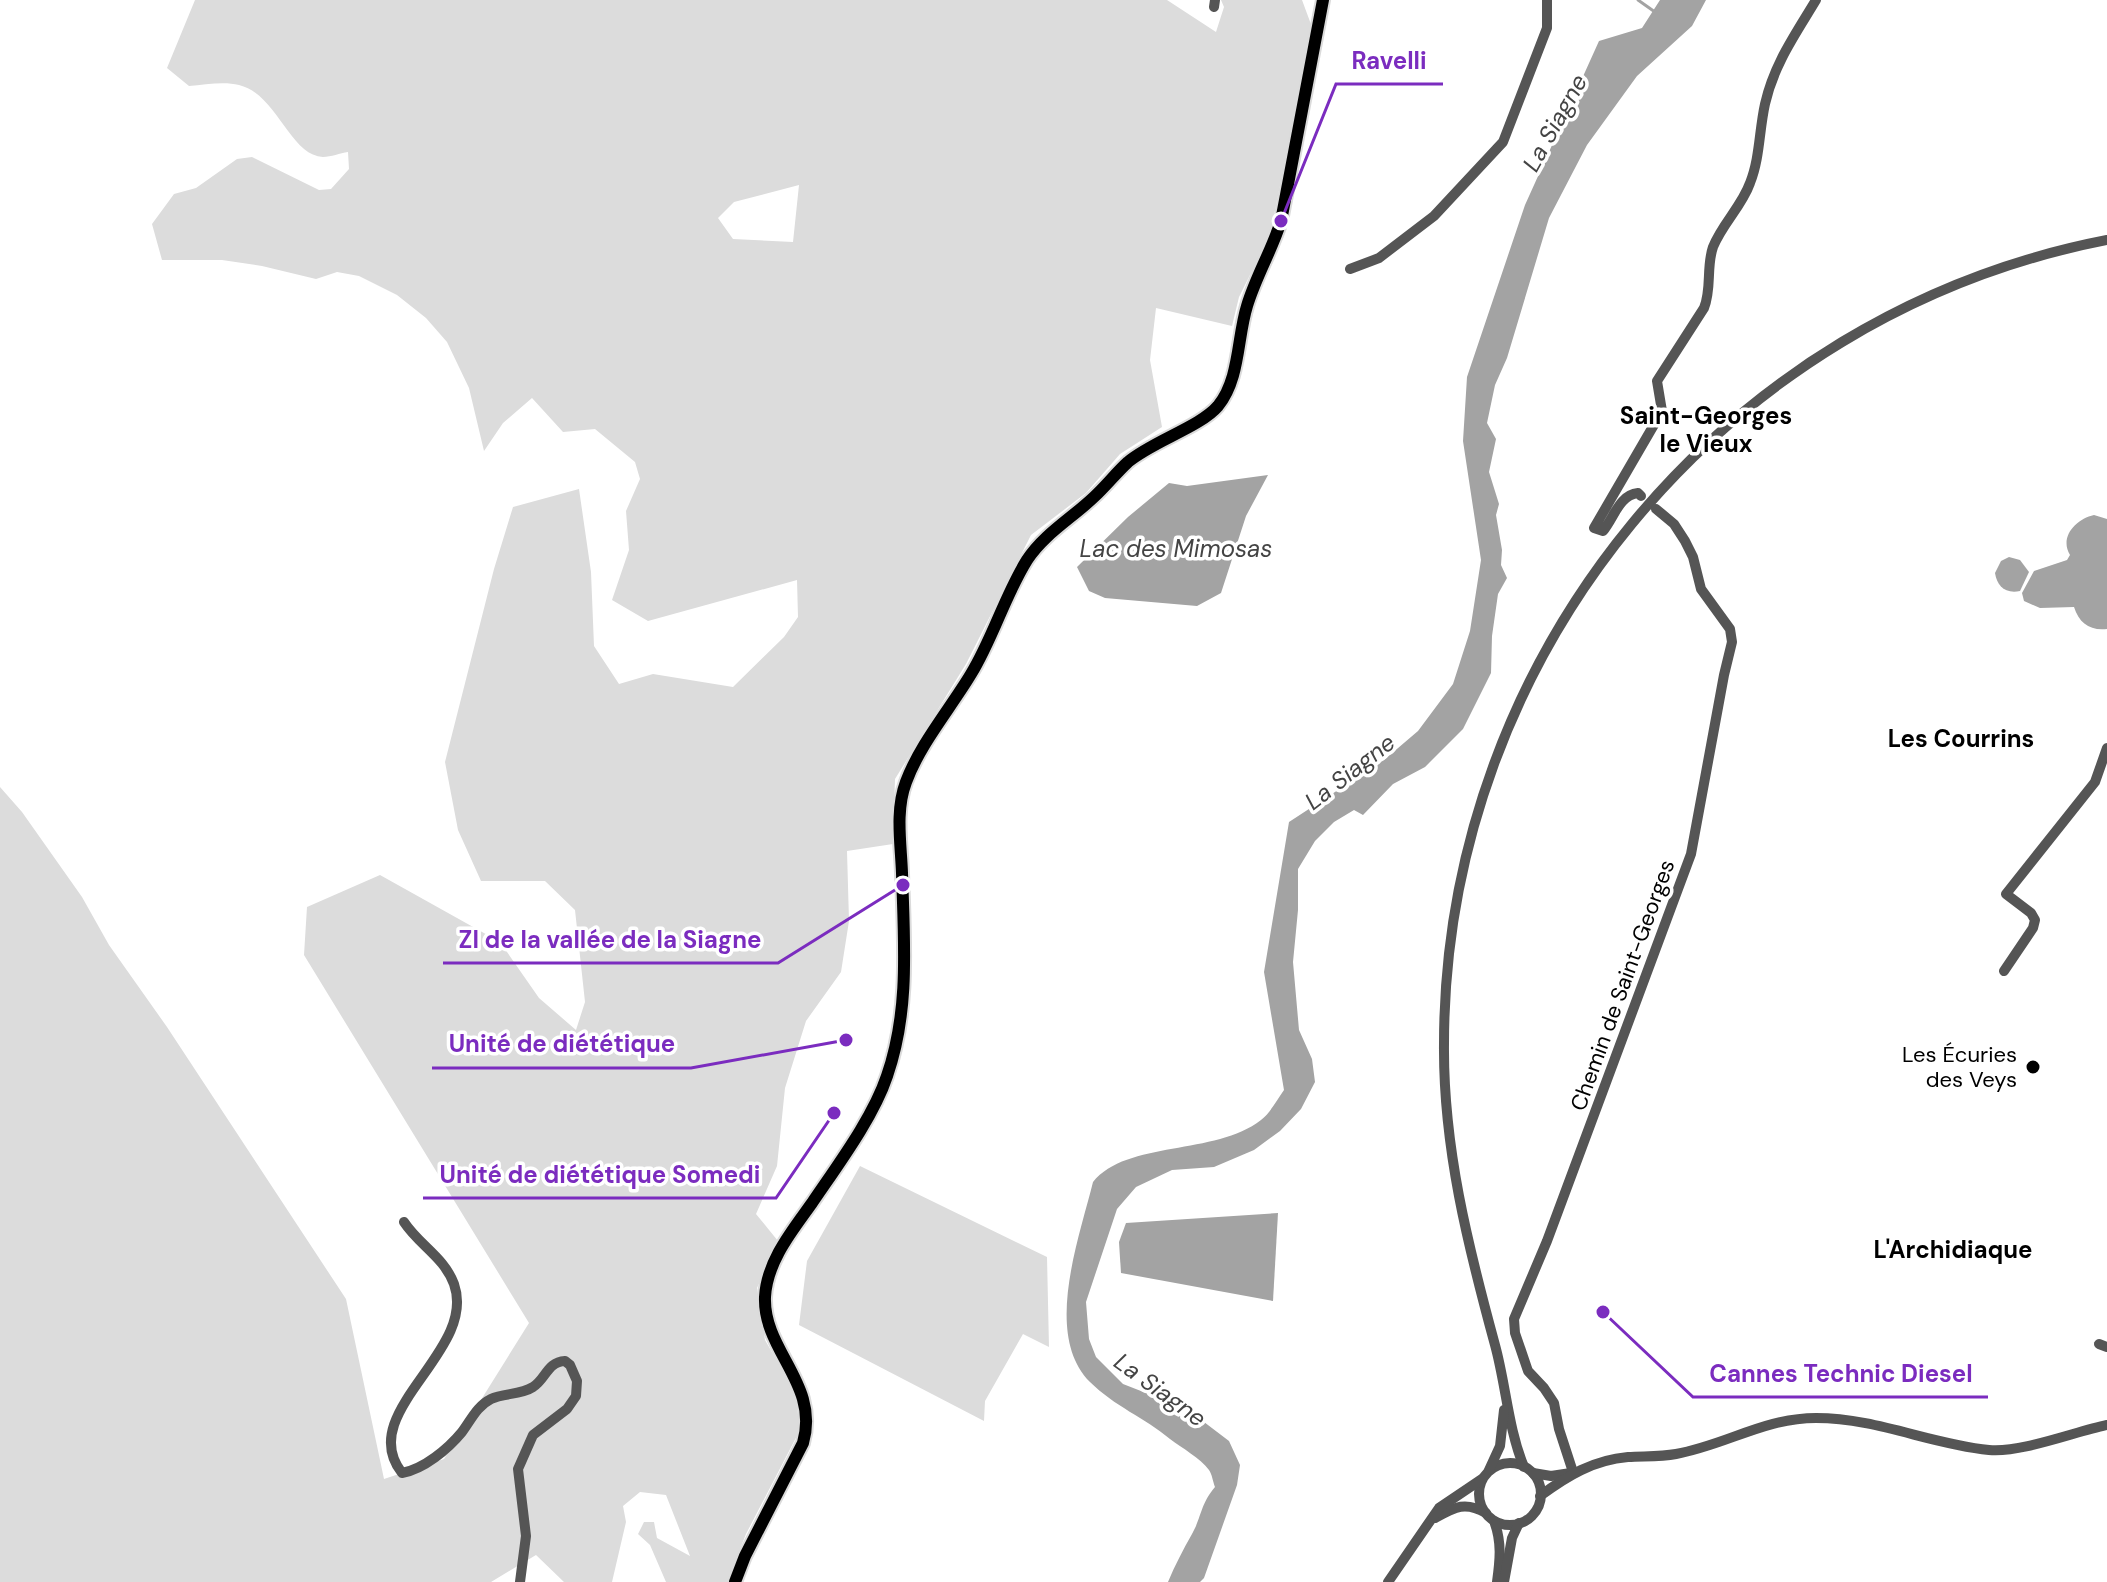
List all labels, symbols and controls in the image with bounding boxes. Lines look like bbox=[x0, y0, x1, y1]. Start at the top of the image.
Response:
callout: Ravelli bbox=[1336, 36, 1443, 84]
text: Ravelli bbox=[1351, 45, 1427, 76]
water label: La Siagne bbox=[1515, 69, 1594, 177]
district label: Saint-Georges le Vieux bbox=[1620, 400, 1792, 459]
water label: Lac des Mimosas bbox=[1080, 533, 1272, 564]
district label: Les Courrins bbox=[1888, 723, 2034, 754]
water label: La Siagne bbox=[1298, 727, 1401, 817]
street label: Chemin de Saint-Georges bbox=[1564, 856, 1681, 1115]
callout: ZI de la vallée de la Siagne bbox=[443, 915, 778, 963]
text: ZI de la vallée de la Siagne bbox=[459, 924, 761, 955]
callout: Unité de diététique bbox=[432, 1020, 691, 1068]
text: Unité de diététique bbox=[449, 1028, 675, 1059]
place label: Les Écuries des Veys bbox=[1902, 1040, 2017, 1094]
marker: Les Écuries des Veys bbox=[2024, 1058, 2042, 1076]
callout: Unité de diététique Somedi bbox=[423, 1150, 776, 1198]
text: Unité de diététique Somedi bbox=[440, 1159, 760, 1190]
district label: L'Archidiaque bbox=[1873, 1234, 2033, 1265]
water label: La Siagne bbox=[1108, 1346, 1212, 1433]
callout: Cannes Technic Diesel bbox=[1693, 1349, 1988, 1397]
text: Cannes Technic Diesel bbox=[1709, 1358, 1973, 1389]

